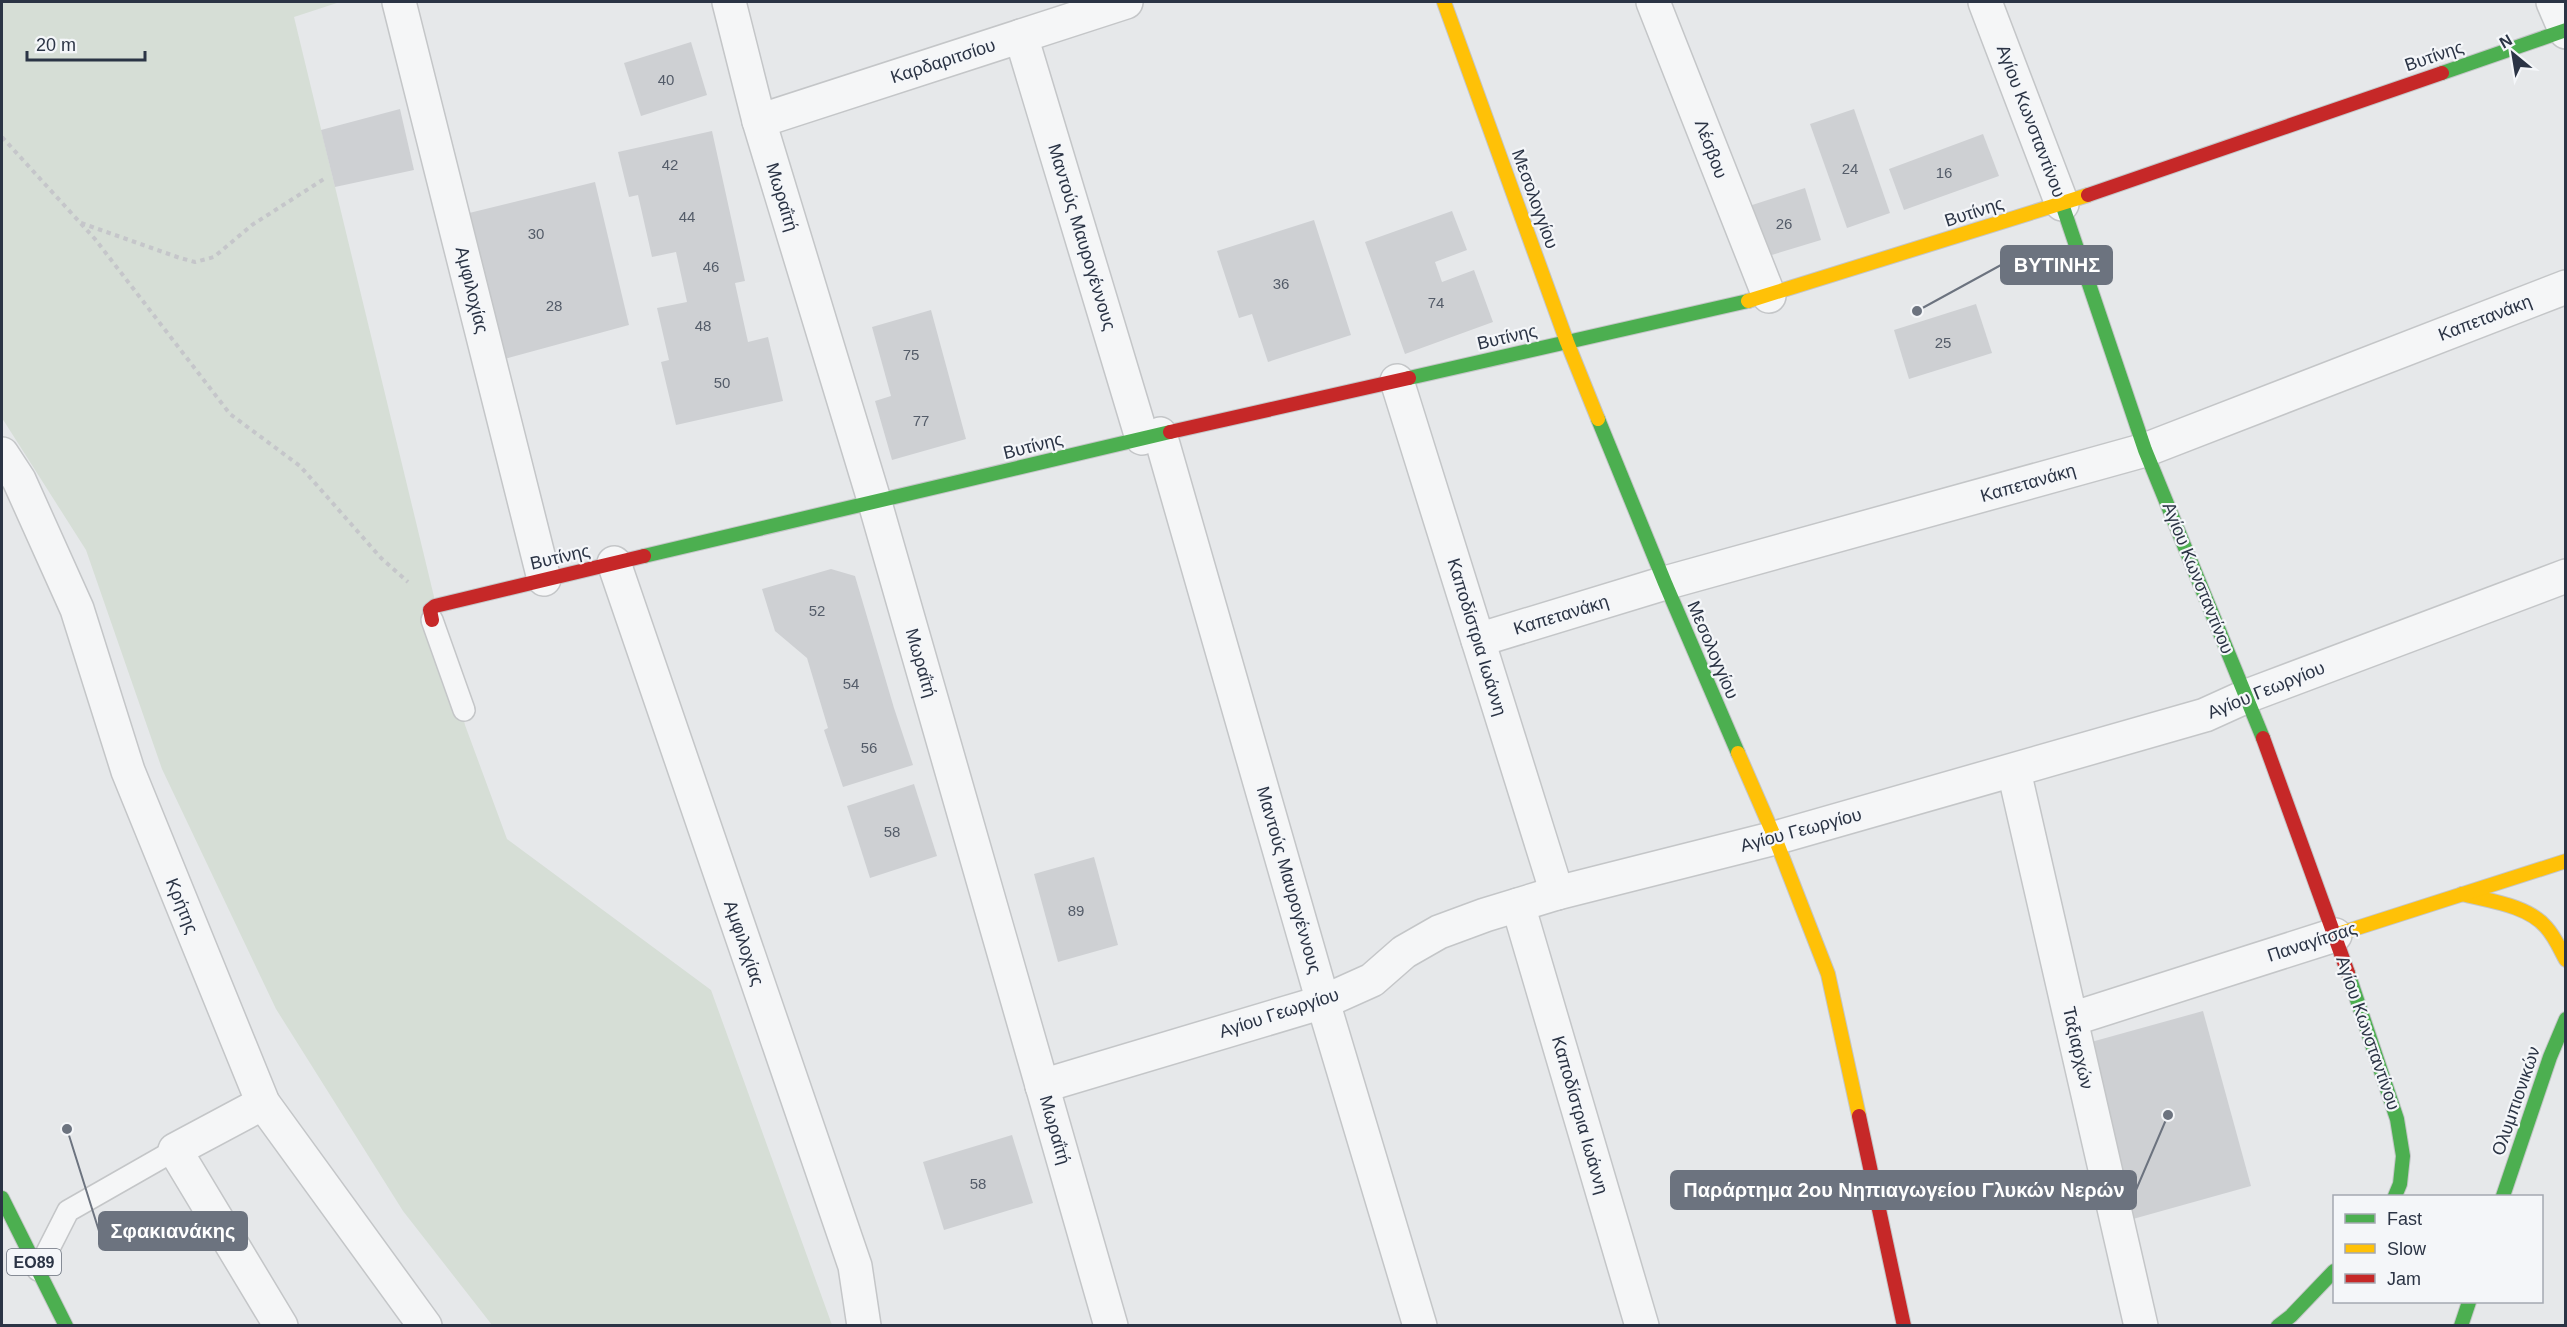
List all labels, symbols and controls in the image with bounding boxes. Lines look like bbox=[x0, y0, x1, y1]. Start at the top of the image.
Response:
scale bar bbox=[27, 24, 146, 62]
north arrow bbox=[2483, 24, 2543, 84]
text: N bbox=[2496, 31, 2515, 52]
text: 20 m bbox=[36, 35, 76, 55]
street label: Καρδαριτσίου bbox=[888, 35, 998, 87]
street label: Βυτίνης bbox=[2402, 37, 2466, 75]
street label: Αγίου Κωνσταντίνου bbox=[1993, 42, 2069, 200]
house number: 40 bbox=[658, 71, 674, 88]
street label: Λέσβου bbox=[1691, 117, 1731, 181]
street label: Μαντούς Μαυρογέννους bbox=[1044, 141, 1120, 333]
street label: Μεσολογγίου bbox=[1508, 147, 1562, 251]
house number: 42 bbox=[662, 156, 678, 173]
street label: Μωραΐτή bbox=[762, 160, 802, 234]
house number: 24 bbox=[1842, 160, 1858, 177]
house number: 16 bbox=[1936, 164, 1952, 181]
street label: Βυτίνης bbox=[1942, 193, 2006, 231]
house number: 44 bbox=[679, 208, 695, 225]
house number: 26 bbox=[1776, 215, 1792, 232]
house number: 30 bbox=[528, 225, 544, 242]
street label: Αμφιλοχίας bbox=[452, 244, 493, 336]
callout: ΒΥΤΙΝΗΣ bbox=[2001, 246, 2112, 284]
text: ΒΥΤΙΝΗΣ bbox=[2014, 254, 2100, 276]
house number: 46 bbox=[703, 258, 719, 275]
house number: 36 bbox=[1273, 275, 1289, 292]
street label: Καπετανάκη bbox=[2436, 291, 2534, 345]
house number: 74 bbox=[1428, 294, 1444, 311]
house number: 28 bbox=[546, 297, 562, 314]
house number: 48 bbox=[695, 317, 711, 334]
street label: Βυτίνης bbox=[1475, 320, 1539, 354]
house number: 25 bbox=[1935, 334, 1951, 351]
house number: 75 bbox=[903, 346, 919, 363]
house number: 50 bbox=[714, 374, 730, 391]
house number: 77 bbox=[913, 412, 929, 429]
street label: Βυτίνης bbox=[1001, 429, 1065, 463]
street label: Καπετανάκη bbox=[1978, 460, 2078, 506]
street label: Αγίου Κωνσταντίνου bbox=[2158, 499, 2238, 657]
street label: Βυτίνης bbox=[528, 540, 592, 574]
street label: Καποδίστρια Ιωάννη bbox=[1444, 556, 1510, 718]
street label: Καπετανάκη bbox=[1511, 591, 1611, 639]
street label: Μεσολογγίου bbox=[1683, 598, 1743, 702]
house number: 52 bbox=[809, 602, 825, 619]
street label: Μωραΐτή bbox=[902, 626, 940, 700]
street label: Αγίου Γεωργίου bbox=[2204, 657, 2328, 723]
house number: 54 bbox=[843, 675, 859, 692]
house number: 56 bbox=[861, 739, 877, 756]
street label: Μαντούς Μαυρογέννους bbox=[1253, 784, 1325, 976]
street label: Αγίου Γεωργίου bbox=[1738, 804, 1864, 856]
house number: 58 bbox=[884, 823, 900, 840]
street label: Κρήτης bbox=[162, 875, 202, 937]
street label: Αμφιλοχίας bbox=[720, 898, 768, 989]
house number: 89 bbox=[1068, 902, 1084, 919]
street label: Παναγίτσας bbox=[2265, 918, 2360, 966]
street label: Αγίου Κωνσταντίνου bbox=[2332, 953, 2404, 1113]
street label: Αγίου Γεωργίου bbox=[1217, 984, 1341, 1042]
street label: Ταξιαρχών bbox=[2059, 1005, 2097, 1091]
street label: Καποδίστρια Ιωάννη bbox=[1548, 1034, 1612, 1196]
street label: Ολυμπιονικών bbox=[2488, 1044, 2544, 1158]
street label: Μωραΐτή bbox=[1036, 1093, 1074, 1167]
callout: Παράρτημα 2ου Νηπιαγωγείου Γλυκών Νερών bbox=[1671, 1171, 2136, 1209]
house number: 58 bbox=[970, 1175, 986, 1192]
text: Παράρτημα 2ου Νηπιαγωγείου Γλυκών Νερών bbox=[1683, 1179, 2125, 1201]
legend bbox=[2333, 1195, 2543, 1303]
text: Fast bbox=[2387, 1209, 2422, 1229]
callout: Σφακιανάκης bbox=[99, 1212, 247, 1250]
text: Σφακιανάκης bbox=[111, 1220, 235, 1242]
text: Slow bbox=[2387, 1239, 2427, 1259]
road number: ΕΟ89 bbox=[7, 1249, 61, 1275]
text: Jam bbox=[2387, 1269, 2421, 1289]

